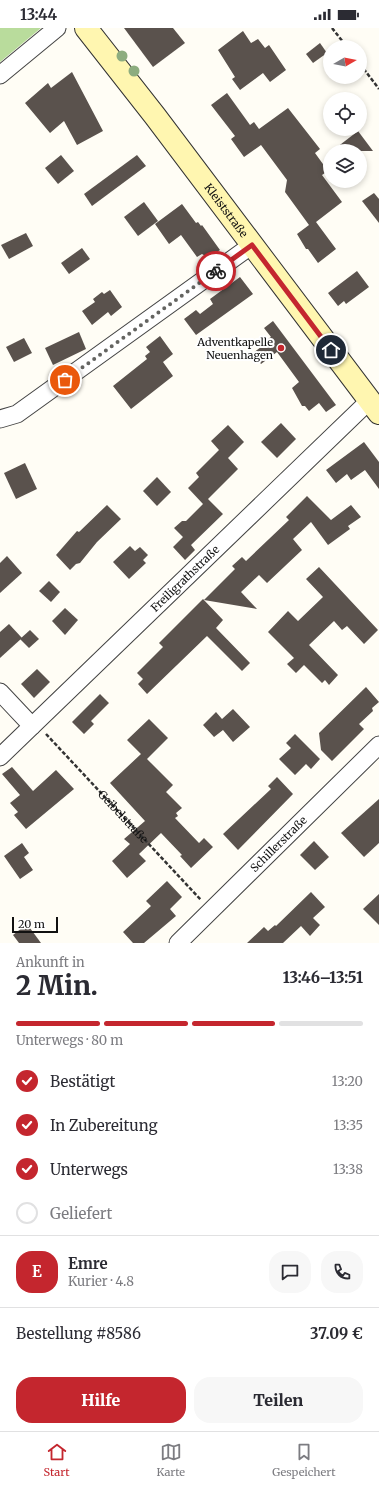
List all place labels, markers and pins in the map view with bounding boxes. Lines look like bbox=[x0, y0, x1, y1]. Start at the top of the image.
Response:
pin bbox=[314, 333, 348, 367]
place label: Adventkapelle Neuenhagen bbox=[196, 335, 274, 362]
marker: Adventkapelle Neuenhagen bbox=[276, 343, 286, 353]
pin bbox=[48, 363, 82, 397]

